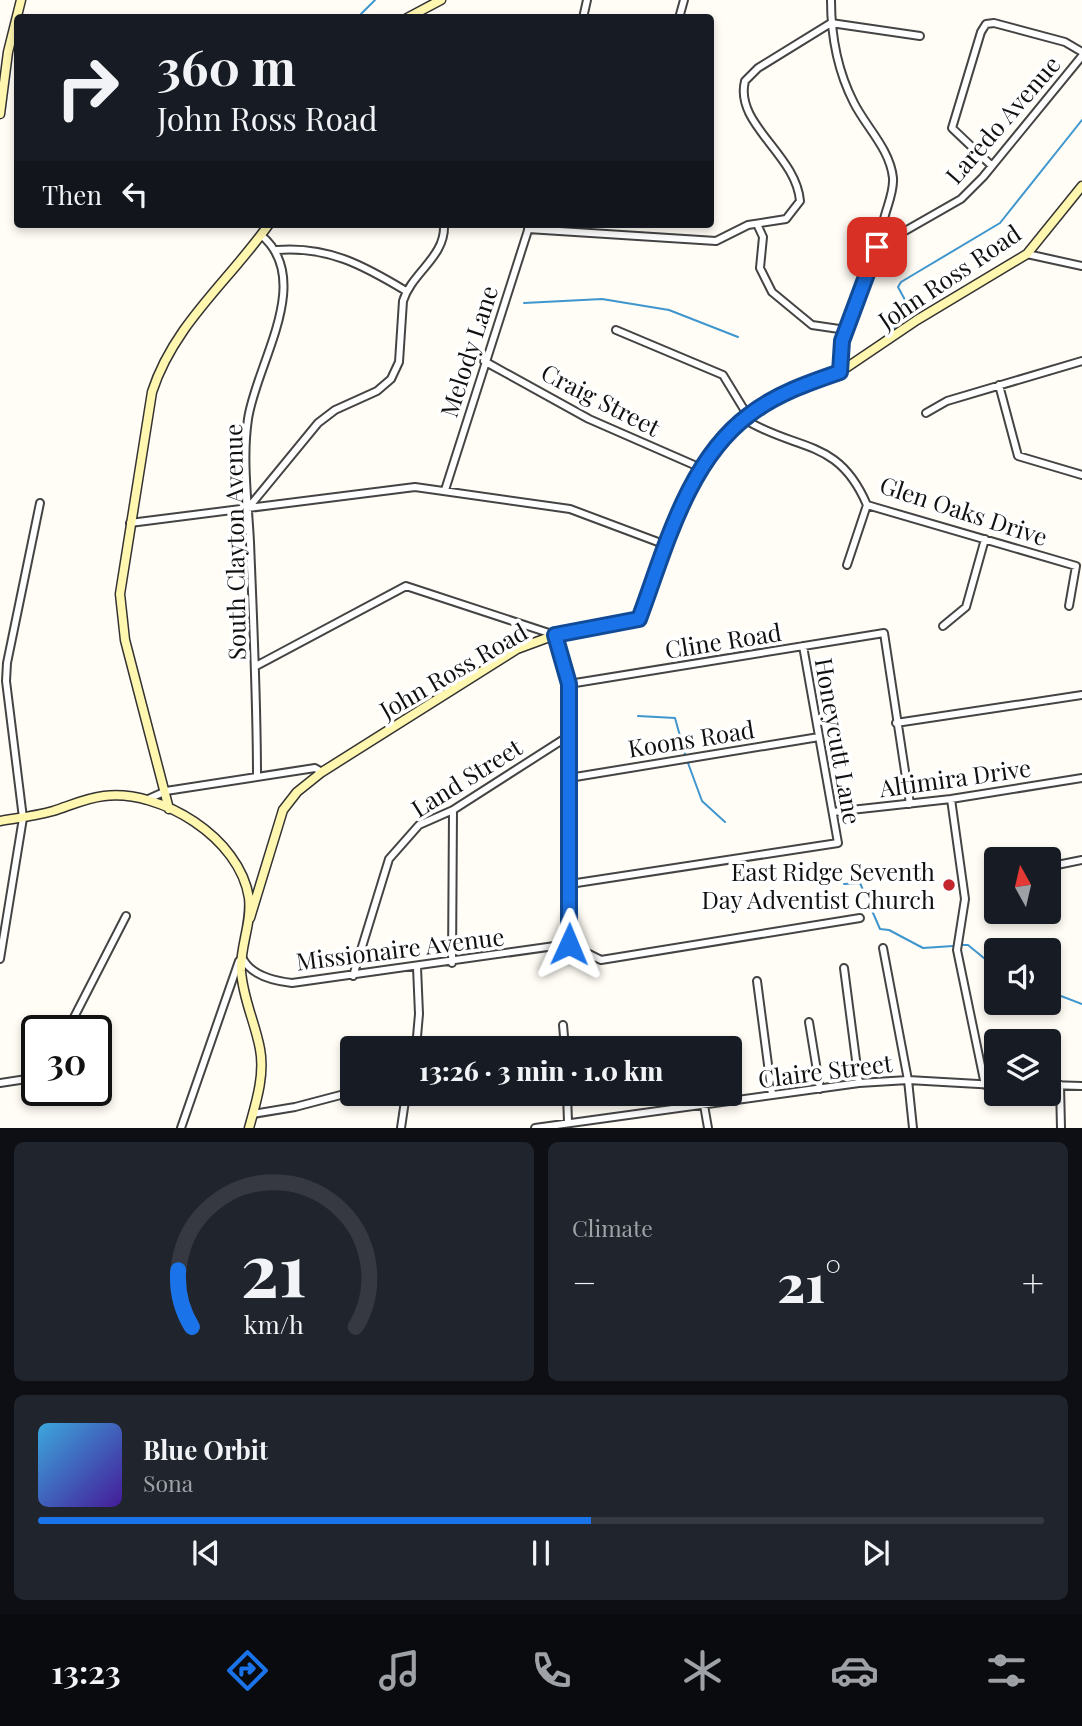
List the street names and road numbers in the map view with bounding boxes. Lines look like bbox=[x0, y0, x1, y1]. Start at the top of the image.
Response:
street label: Laredo Avenue bbox=[937, 48, 1067, 190]
street label: John Ross Road bbox=[871, 216, 1027, 336]
street label: Melody Lane bbox=[432, 281, 504, 421]
street label: Craig Street bbox=[536, 355, 666, 443]
street label: South Clayton Avenue bbox=[216, 424, 252, 660]
street label: Glen Oaks Drive bbox=[876, 468, 1052, 552]
street label: John Ross Road bbox=[372, 615, 533, 726]
street label: Cline Road bbox=[662, 615, 784, 665]
street label: Honeycutt Lane bbox=[809, 655, 869, 827]
street label: Koons Road bbox=[625, 712, 757, 764]
street label: Land Street bbox=[405, 730, 528, 824]
street label: Altimira Drive bbox=[876, 751, 1033, 804]
street label: Missionaire Avenue bbox=[294, 919, 506, 977]
street label: Claire Street bbox=[756, 1046, 895, 1094]

